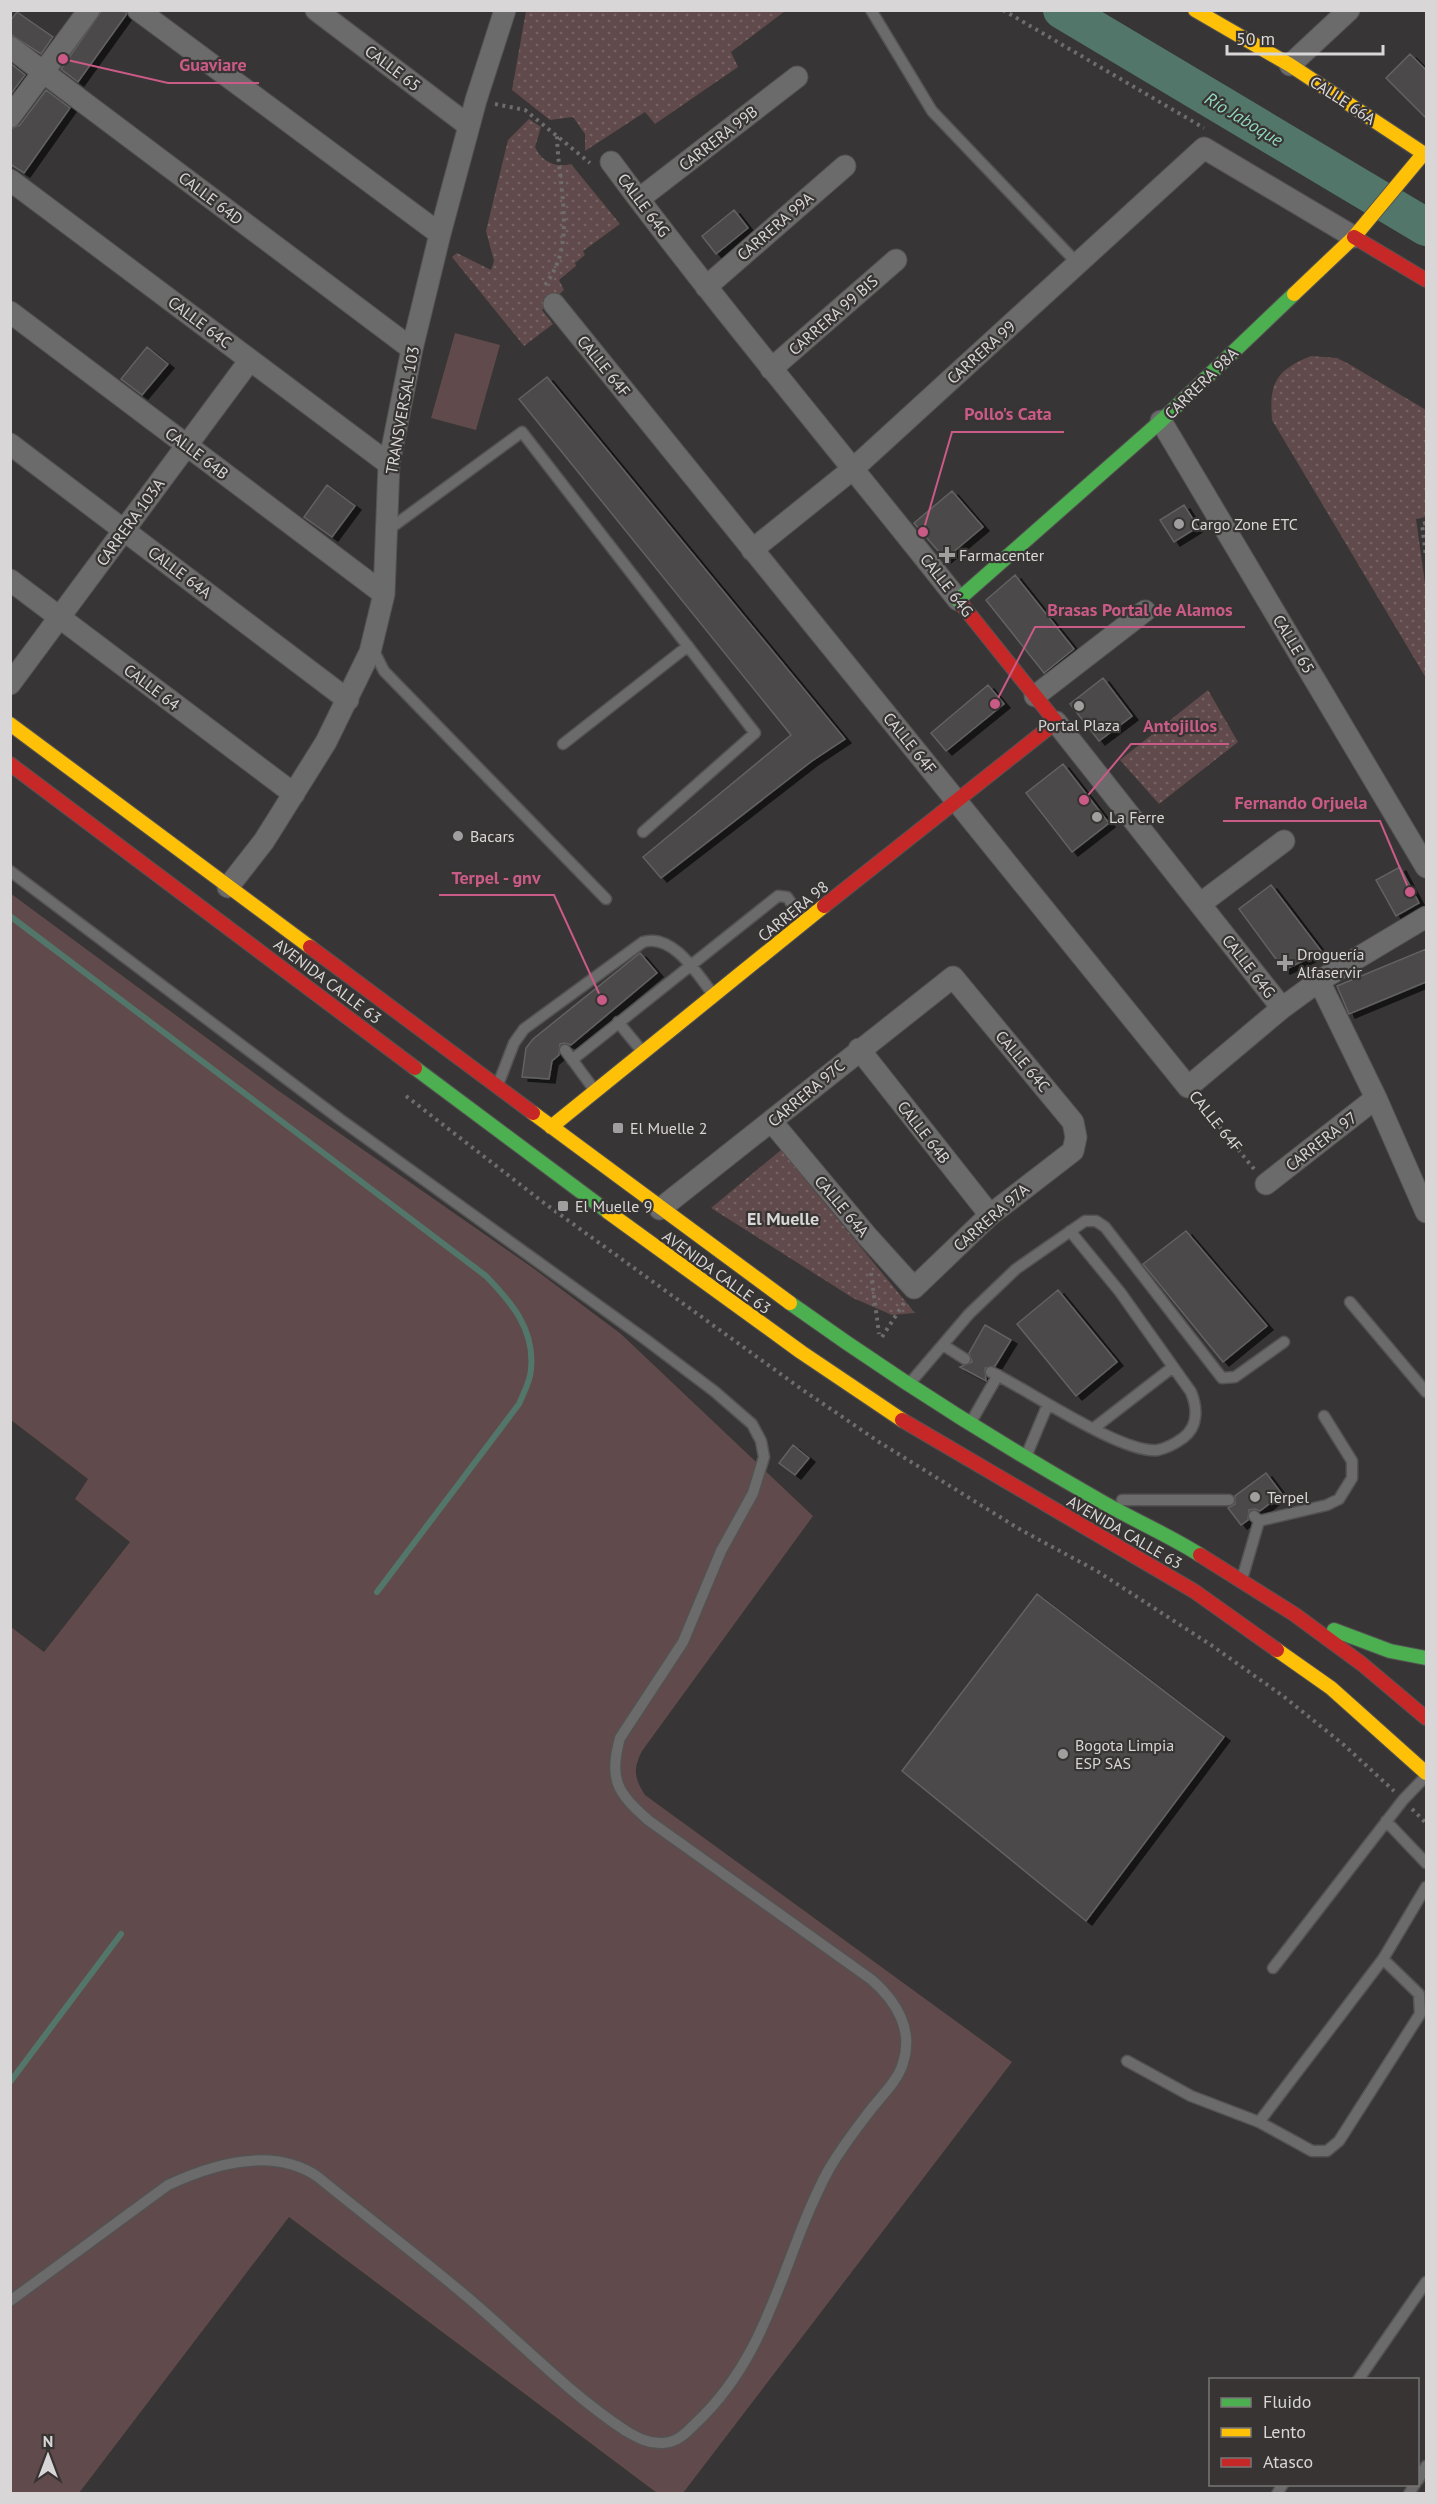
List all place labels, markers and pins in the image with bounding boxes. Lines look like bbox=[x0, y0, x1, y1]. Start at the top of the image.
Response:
callout: Guaviare bbox=[168, 47, 259, 83]
callout: Pollo's Cata bbox=[952, 396, 1064, 432]
place label: Cargo Zone ETC bbox=[1191, 514, 1298, 534]
marker: Cargo Zone ETC bbox=[1172, 517, 1186, 531]
place label: Farmacenter bbox=[959, 545, 1045, 565]
marker: Farmacenter bbox=[940, 548, 954, 562]
callout: Brasas Portal de Alamos bbox=[1035, 591, 1245, 627]
marker: Portal Plaza bbox=[1072, 699, 1086, 713]
callout: Antojillos bbox=[1131, 708, 1229, 744]
place label: Portal Plaza bbox=[1038, 715, 1120, 735]
callout: Fernando Orjuela bbox=[1223, 785, 1380, 821]
place label: La Ferre bbox=[1109, 807, 1165, 827]
marker: La Ferre bbox=[1090, 810, 1104, 824]
place label: Bacars bbox=[470, 826, 515, 846]
marker: Bacars bbox=[451, 829, 465, 843]
callout: Terpel - gnv bbox=[439, 859, 554, 895]
place label: Droguería Alfaservir bbox=[1297, 944, 1365, 982]
marker: Droguería Alfaservir bbox=[1278, 956, 1292, 970]
place label: El Muelle 2 bbox=[630, 1118, 707, 1138]
marker: El Muelle 2 bbox=[611, 1121, 625, 1135]
place label: El Muelle 9 bbox=[575, 1196, 652, 1216]
marker: El Muelle 9 bbox=[556, 1199, 570, 1213]
place label: Terpel bbox=[1267, 1487, 1309, 1507]
marker: Terpel bbox=[1248, 1490, 1262, 1504]
place label: Bogota Limpia ESP SAS bbox=[1075, 1735, 1174, 1773]
marker: Bogota Limpia ESP SAS bbox=[1056, 1747, 1070, 1761]

